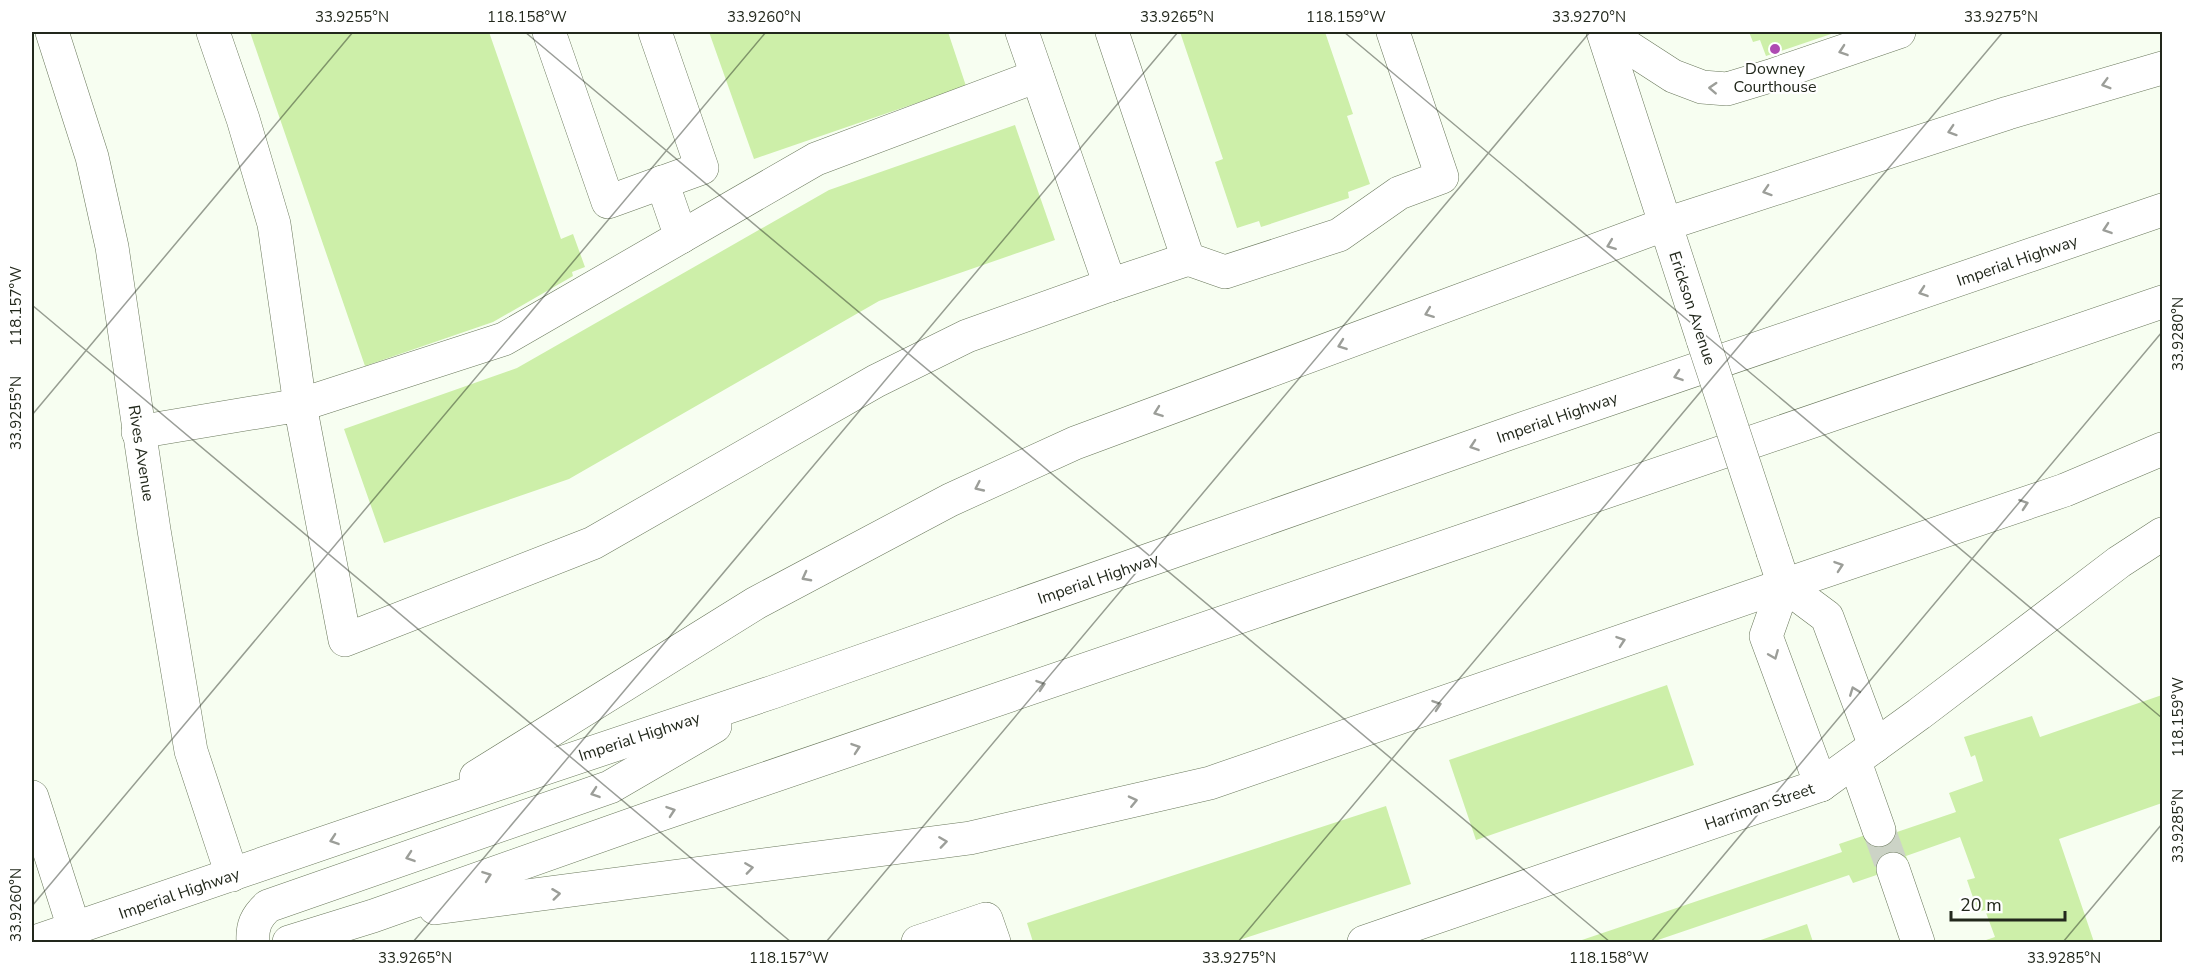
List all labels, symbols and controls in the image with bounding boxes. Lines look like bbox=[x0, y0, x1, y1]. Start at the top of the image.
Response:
text: 33.9255°N bbox=[315, 7, 389, 27]
text: 118.158°W bbox=[487, 7, 567, 27]
text: 33.9260°N bbox=[727, 7, 801, 27]
text: 33.9265°N bbox=[1140, 7, 1214, 27]
text: 118.159°W bbox=[1306, 7, 1386, 27]
text: 33.9270°N bbox=[1552, 7, 1626, 27]
text: 33.9275°N bbox=[1964, 7, 2038, 27]
marker: Downey Courthouse bbox=[1768, 42, 1782, 56]
one-way arrow bbox=[1838, 43, 1849, 56]
place label: Downey Courthouse bbox=[1734, 58, 1817, 98]
one-way arrow bbox=[2101, 77, 2112, 89]
one-way arrow bbox=[1708, 82, 1717, 95]
one-way arrow bbox=[1947, 124, 1958, 136]
one-way arrow bbox=[1762, 184, 1773, 197]
one-way arrow bbox=[2102, 222, 2113, 235]
street label: Imperial Highway bbox=[1954, 230, 2081, 292]
one-way arrow bbox=[1607, 237, 1617, 250]
street label: Erickson Avenue bbox=[1663, 249, 1721, 368]
text: 118.157°W bbox=[6, 266, 26, 346]
one-way arrow bbox=[1918, 285, 1929, 298]
text: 33.9280°N bbox=[2168, 297, 2188, 371]
one-way arrow bbox=[1424, 306, 1435, 318]
one-way arrow bbox=[1337, 338, 1348, 351]
one-way arrow bbox=[1673, 368, 1684, 381]
text: 33.9255°N bbox=[6, 376, 26, 450]
street label: Imperial Highway bbox=[1494, 387, 1621, 449]
street label: Rives Avenue bbox=[123, 403, 159, 503]
one-way arrow bbox=[1154, 405, 1165, 417]
one-way arrow bbox=[1469, 438, 1480, 451]
one-way arrow bbox=[974, 479, 985, 491]
one-way arrow bbox=[2018, 498, 2029, 511]
street label: Imperial Highway bbox=[1035, 548, 1162, 610]
one-way arrow bbox=[1833, 561, 1844, 573]
one-way arrow bbox=[801, 569, 812, 581]
one-way arrow bbox=[1615, 636, 1626, 649]
one-way arrow bbox=[1766, 649, 1779, 660]
text: 118.159°W bbox=[2168, 677, 2188, 757]
one-way arrow bbox=[1035, 679, 1045, 692]
one-way arrow bbox=[1849, 686, 1861, 697]
one-way arrow bbox=[1431, 700, 1442, 713]
street label: Imperial Highway bbox=[576, 707, 704, 767]
one-way arrow bbox=[850, 742, 861, 755]
street label: Harriman Street bbox=[1701, 778, 1818, 836]
one-way arrow bbox=[590, 785, 600, 798]
text: 33.9285°N bbox=[2168, 789, 2188, 863]
one-way arrow bbox=[1128, 795, 1138, 808]
one-way arrow bbox=[665, 805, 676, 818]
one-way arrow bbox=[329, 832, 339, 845]
one-way arrow bbox=[938, 836, 947, 849]
one-way arrow bbox=[406, 849, 416, 862]
street label: Imperial Highway bbox=[116, 863, 243, 925]
one-way arrow bbox=[745, 863, 754, 875]
text: 33.9260°N bbox=[6, 868, 26, 942]
one-way arrow bbox=[482, 870, 492, 883]
scale bar bbox=[1951, 884, 2065, 922]
one-way arrow bbox=[551, 888, 561, 900]
text: 20 m bbox=[1960, 893, 2002, 917]
text: 33.9265°N bbox=[378, 948, 452, 968]
text: 118.157°W bbox=[749, 948, 829, 968]
text: 33.9275°N bbox=[1202, 948, 1276, 968]
text: 118.158°W bbox=[1569, 948, 1649, 968]
text: 33.9285°N bbox=[2027, 948, 2101, 968]

